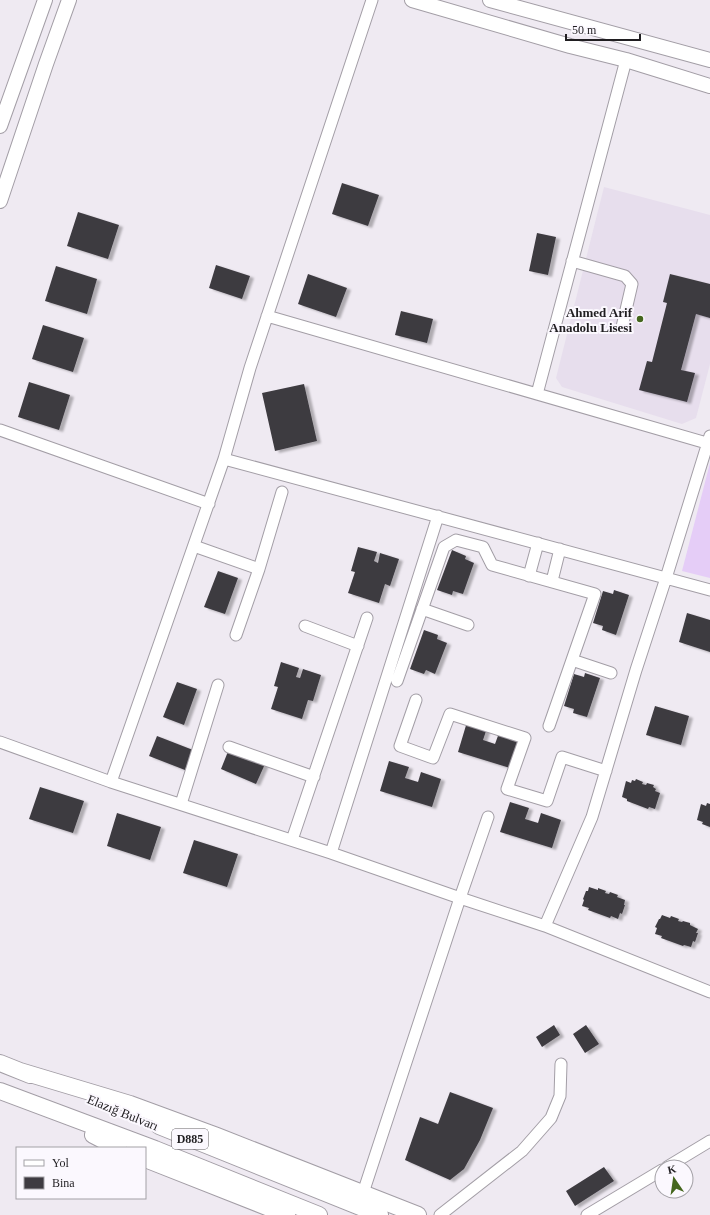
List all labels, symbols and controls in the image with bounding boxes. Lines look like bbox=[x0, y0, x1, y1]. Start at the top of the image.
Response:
scale bar bbox=[566, 16, 640, 42]
text: 50 m bbox=[572, 23, 597, 37]
place label: Ahmed Arif Anadolu Lisesi bbox=[549, 305, 633, 335]
marker: Ahmed Arif Anadolu Lisesi bbox=[635, 314, 645, 324]
street label: Elazığ Bulvarı bbox=[85, 1091, 161, 1134]
road number: D885 bbox=[172, 1129, 208, 1149]
legend bbox=[16, 1147, 146, 1199]
text: Yol bbox=[52, 1156, 69, 1170]
north arrow bbox=[654, 1159, 694, 1199]
text: K bbox=[666, 1162, 678, 1176]
text: Bina bbox=[52, 1176, 75, 1190]

